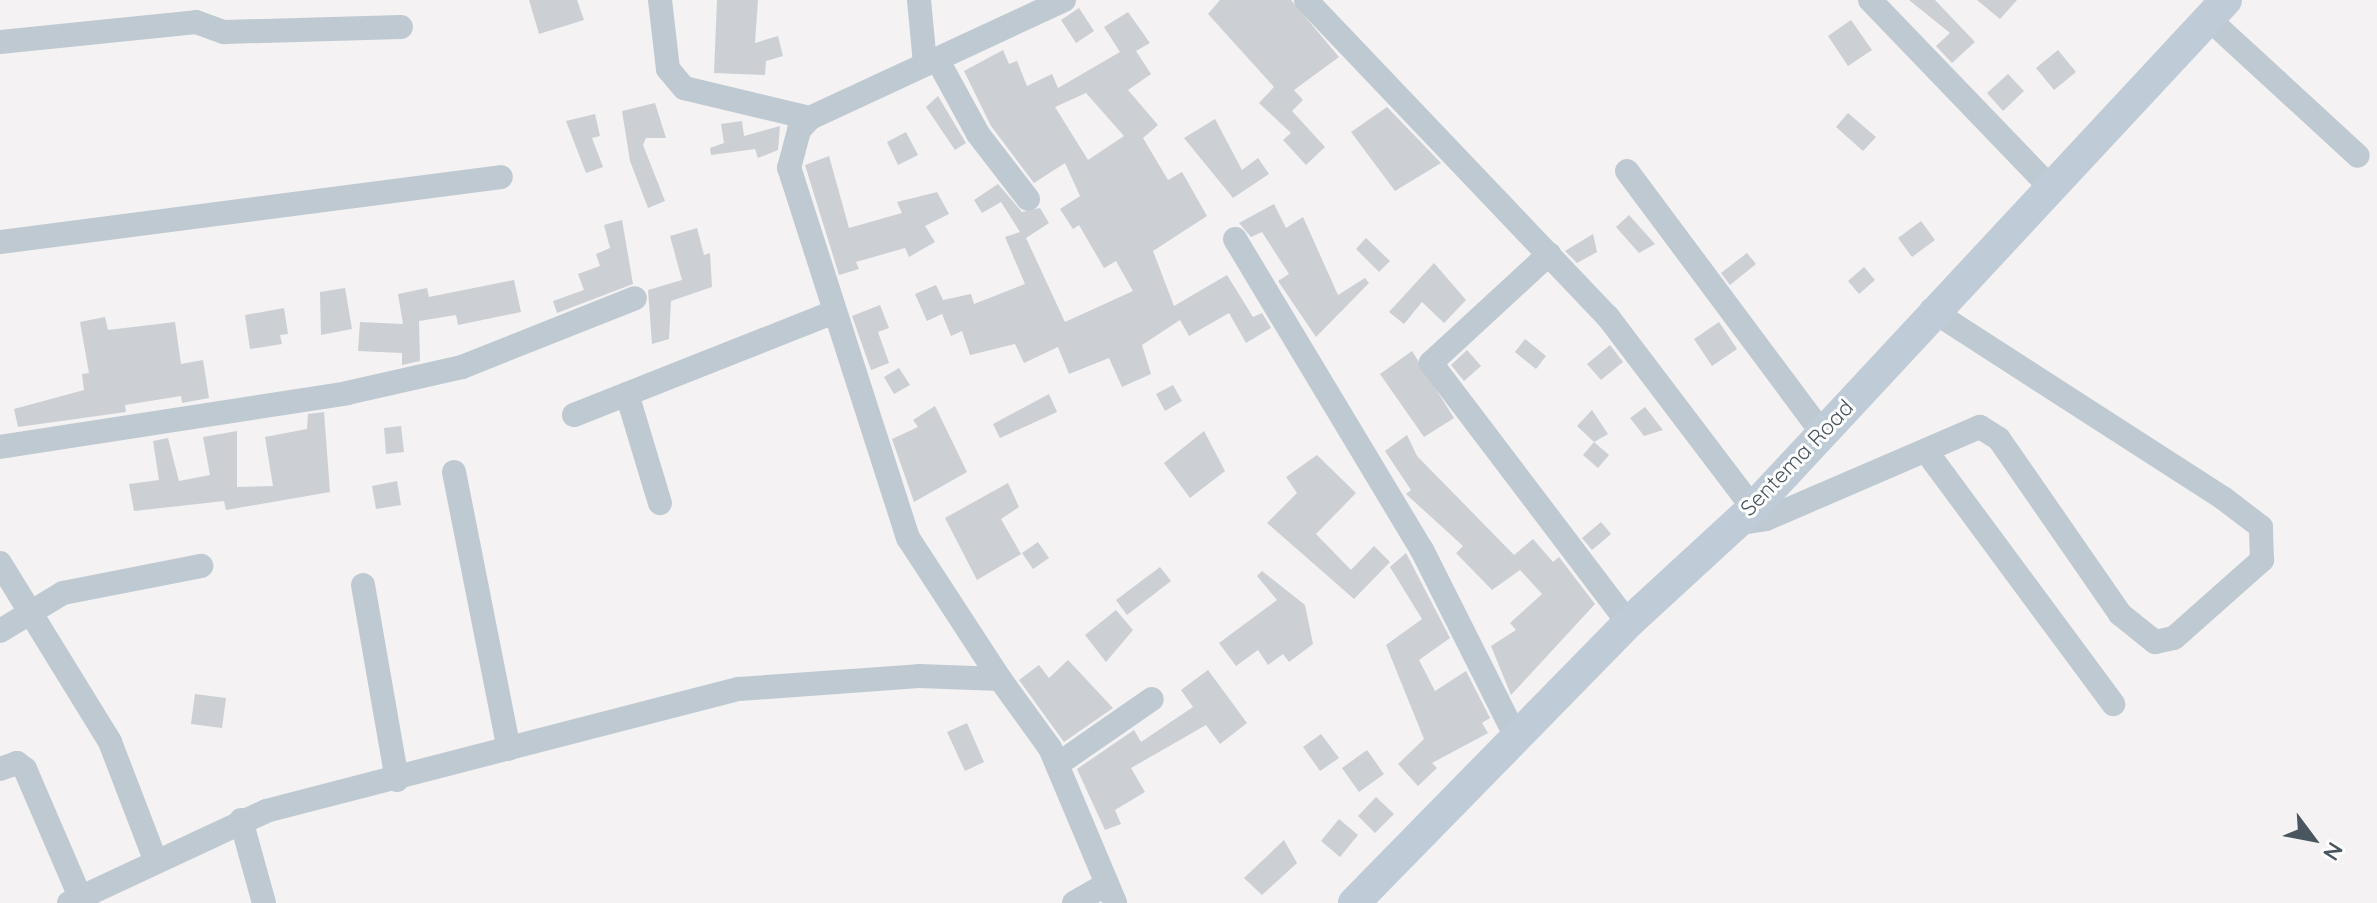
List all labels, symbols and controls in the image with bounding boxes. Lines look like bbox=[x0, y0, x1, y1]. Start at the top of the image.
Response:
street label: Sentema Road bbox=[1735, 394, 1859, 522]
north arrow bbox=[2273, 799, 2353, 879]
text: N bbox=[2317, 837, 2350, 866]

